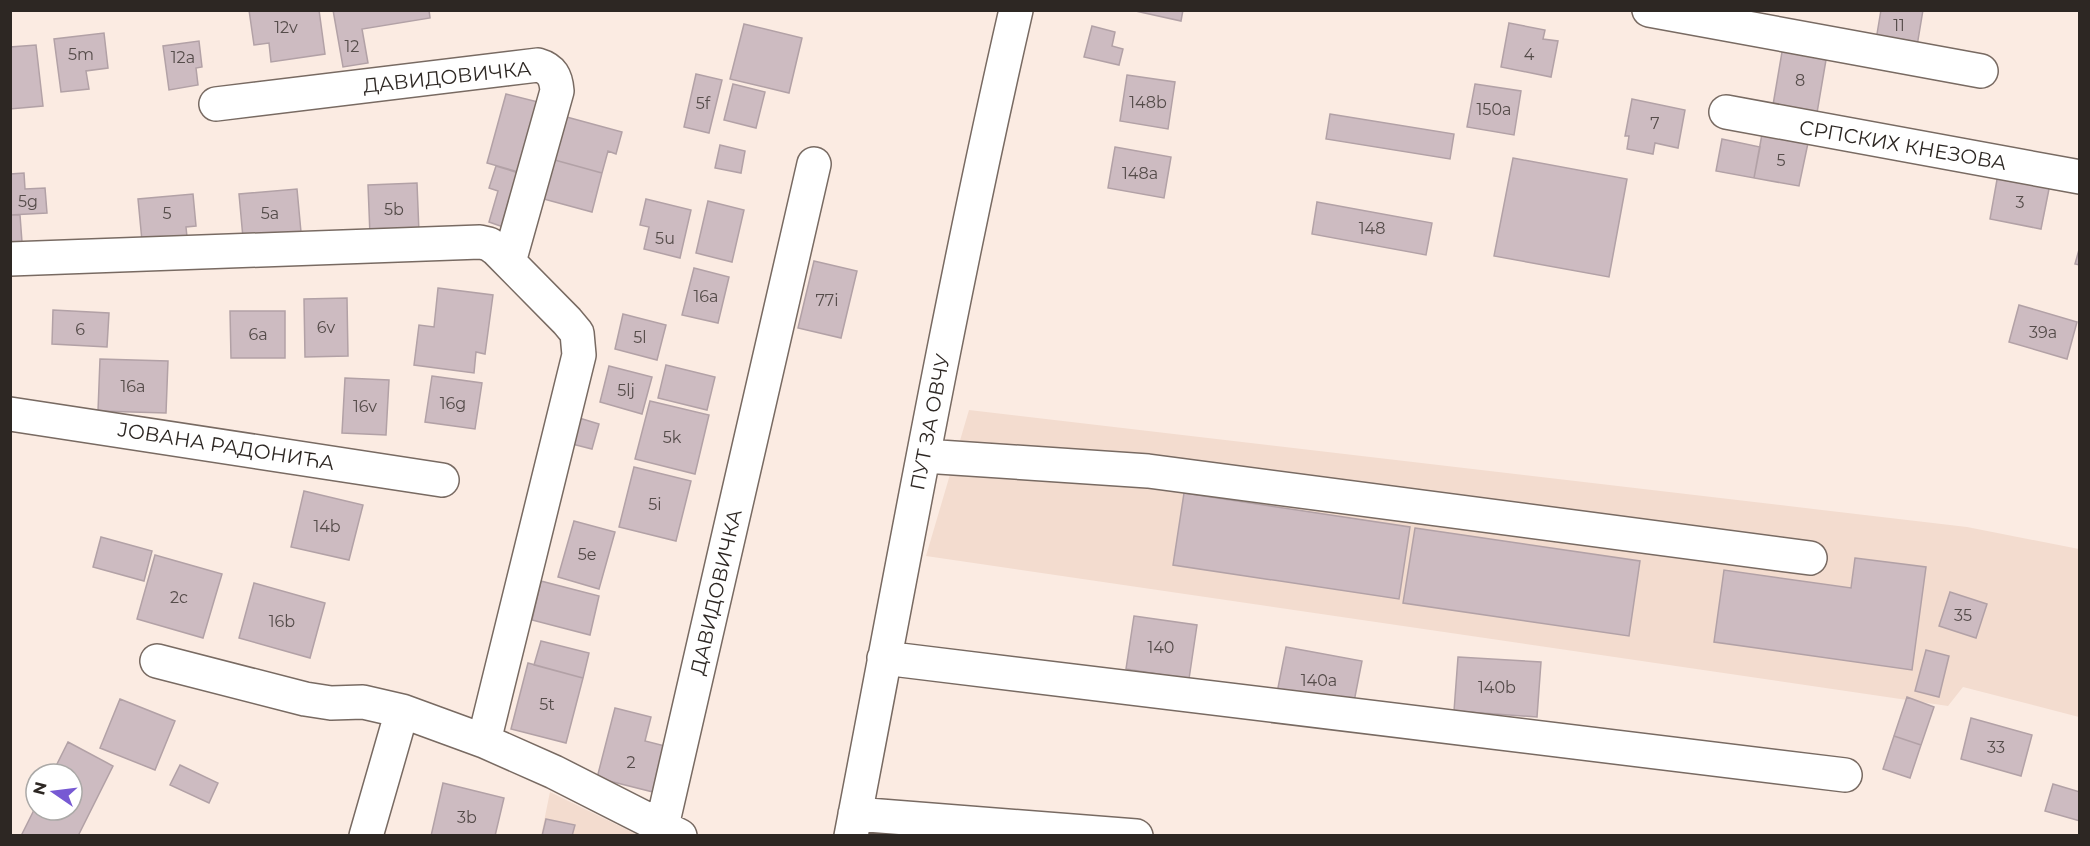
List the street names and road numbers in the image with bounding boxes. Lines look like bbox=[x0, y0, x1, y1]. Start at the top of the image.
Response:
street label: ДАВИДОВИЧКА bbox=[362, 56, 532, 98]
street label: СРПСКИХ КНЕЗОВА bbox=[1797, 115, 2009, 175]
street label: ПУТ ЗА ОВЧУ bbox=[905, 351, 955, 492]
street label: ЈОВАНА РАДОНИЋА bbox=[116, 417, 336, 475]
street label: ДАВИДОВИЧКА bbox=[685, 507, 747, 677]

